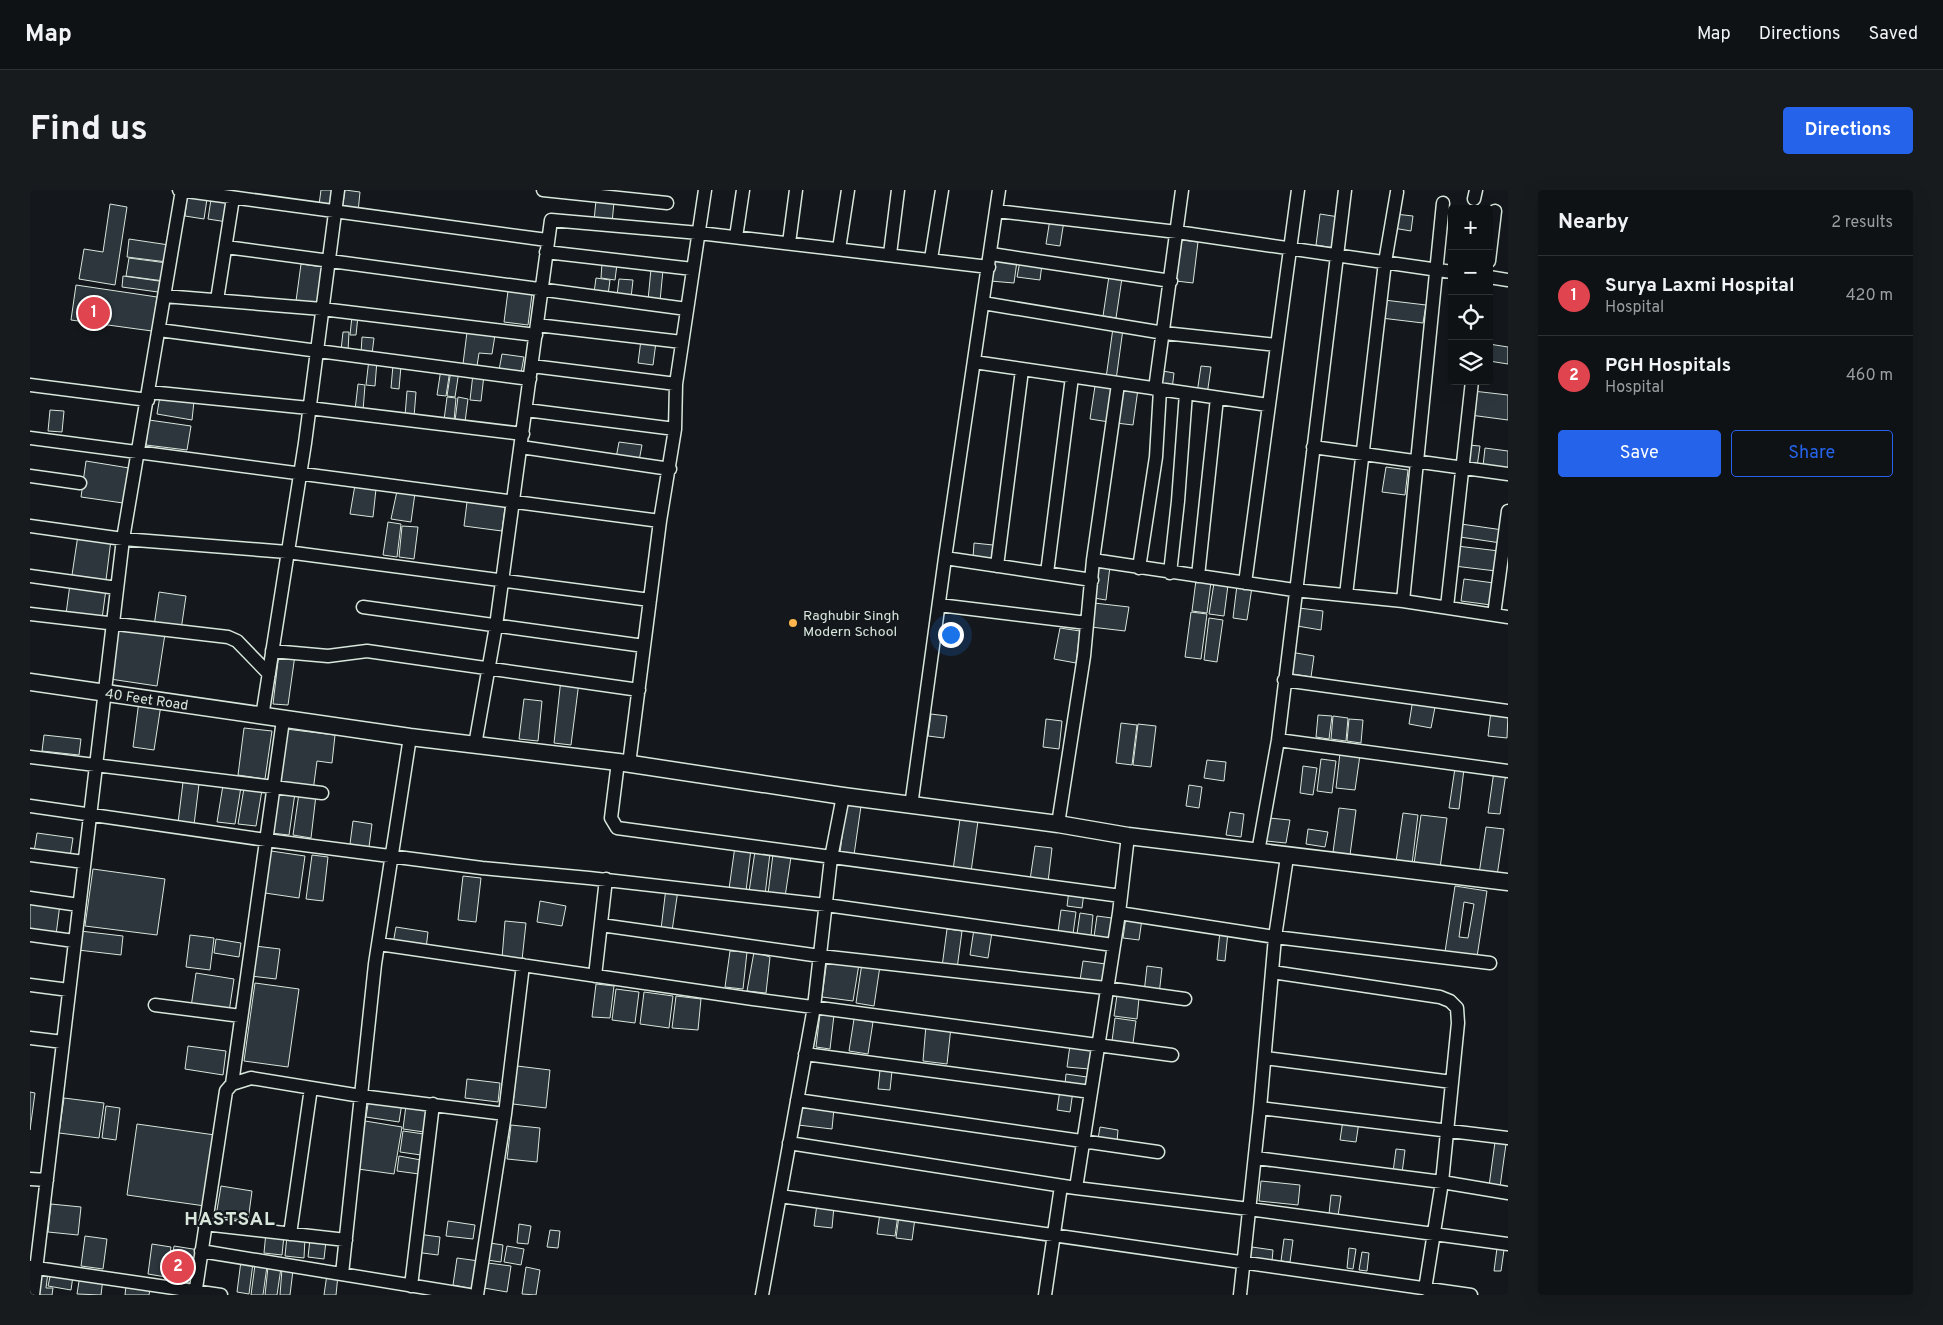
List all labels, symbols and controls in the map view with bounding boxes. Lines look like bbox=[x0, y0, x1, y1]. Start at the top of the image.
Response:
text: Map bbox=[25, 20, 72, 50]
text: Map bbox=[1697, 23, 1731, 46]
text: Directions bbox=[1759, 23, 1841, 46]
text: Saved bbox=[1869, 23, 1918, 46]
button: Directions bbox=[1783, 107, 1913, 154]
text: Find us bbox=[30, 108, 148, 152]
map controls bbox=[1448, 205, 1493, 385]
button: + bbox=[1448, 205, 1493, 250]
text: Nearby bbox=[1558, 209, 1629, 236]
text: 2 results bbox=[1831, 213, 1893, 233]
button: − bbox=[1448, 250, 1493, 295]
text: Surya Laxmi Hospital bbox=[1605, 274, 1794, 298]
text: 1 bbox=[1571, 286, 1577, 306]
text: 420 m bbox=[1846, 286, 1893, 306]
pin: 1 bbox=[78, 294, 110, 332]
button: locate bbox=[1448, 295, 1493, 340]
text: Hospital bbox=[1605, 298, 1664, 318]
button: layers bbox=[1448, 340, 1493, 385]
text: PGH Hospitals bbox=[1605, 354, 1731, 378]
text: 2 bbox=[1569, 366, 1579, 386]
text: 460 m bbox=[1846, 366, 1893, 386]
text: Hospital bbox=[1605, 378, 1664, 398]
button: Save bbox=[1558, 430, 1721, 477]
button: Share bbox=[1731, 430, 1893, 477]
place label: Raghubir Singh Modern School bbox=[803, 608, 899, 641]
marker: Raghubir Singh Modern School bbox=[787, 617, 799, 629]
your location bbox=[938, 622, 964, 648]
street label: 40 Feet Road bbox=[104, 686, 189, 715]
district label: HASTSAL bbox=[184, 1208, 276, 1232]
pin: 2 bbox=[162, 1248, 194, 1286]

